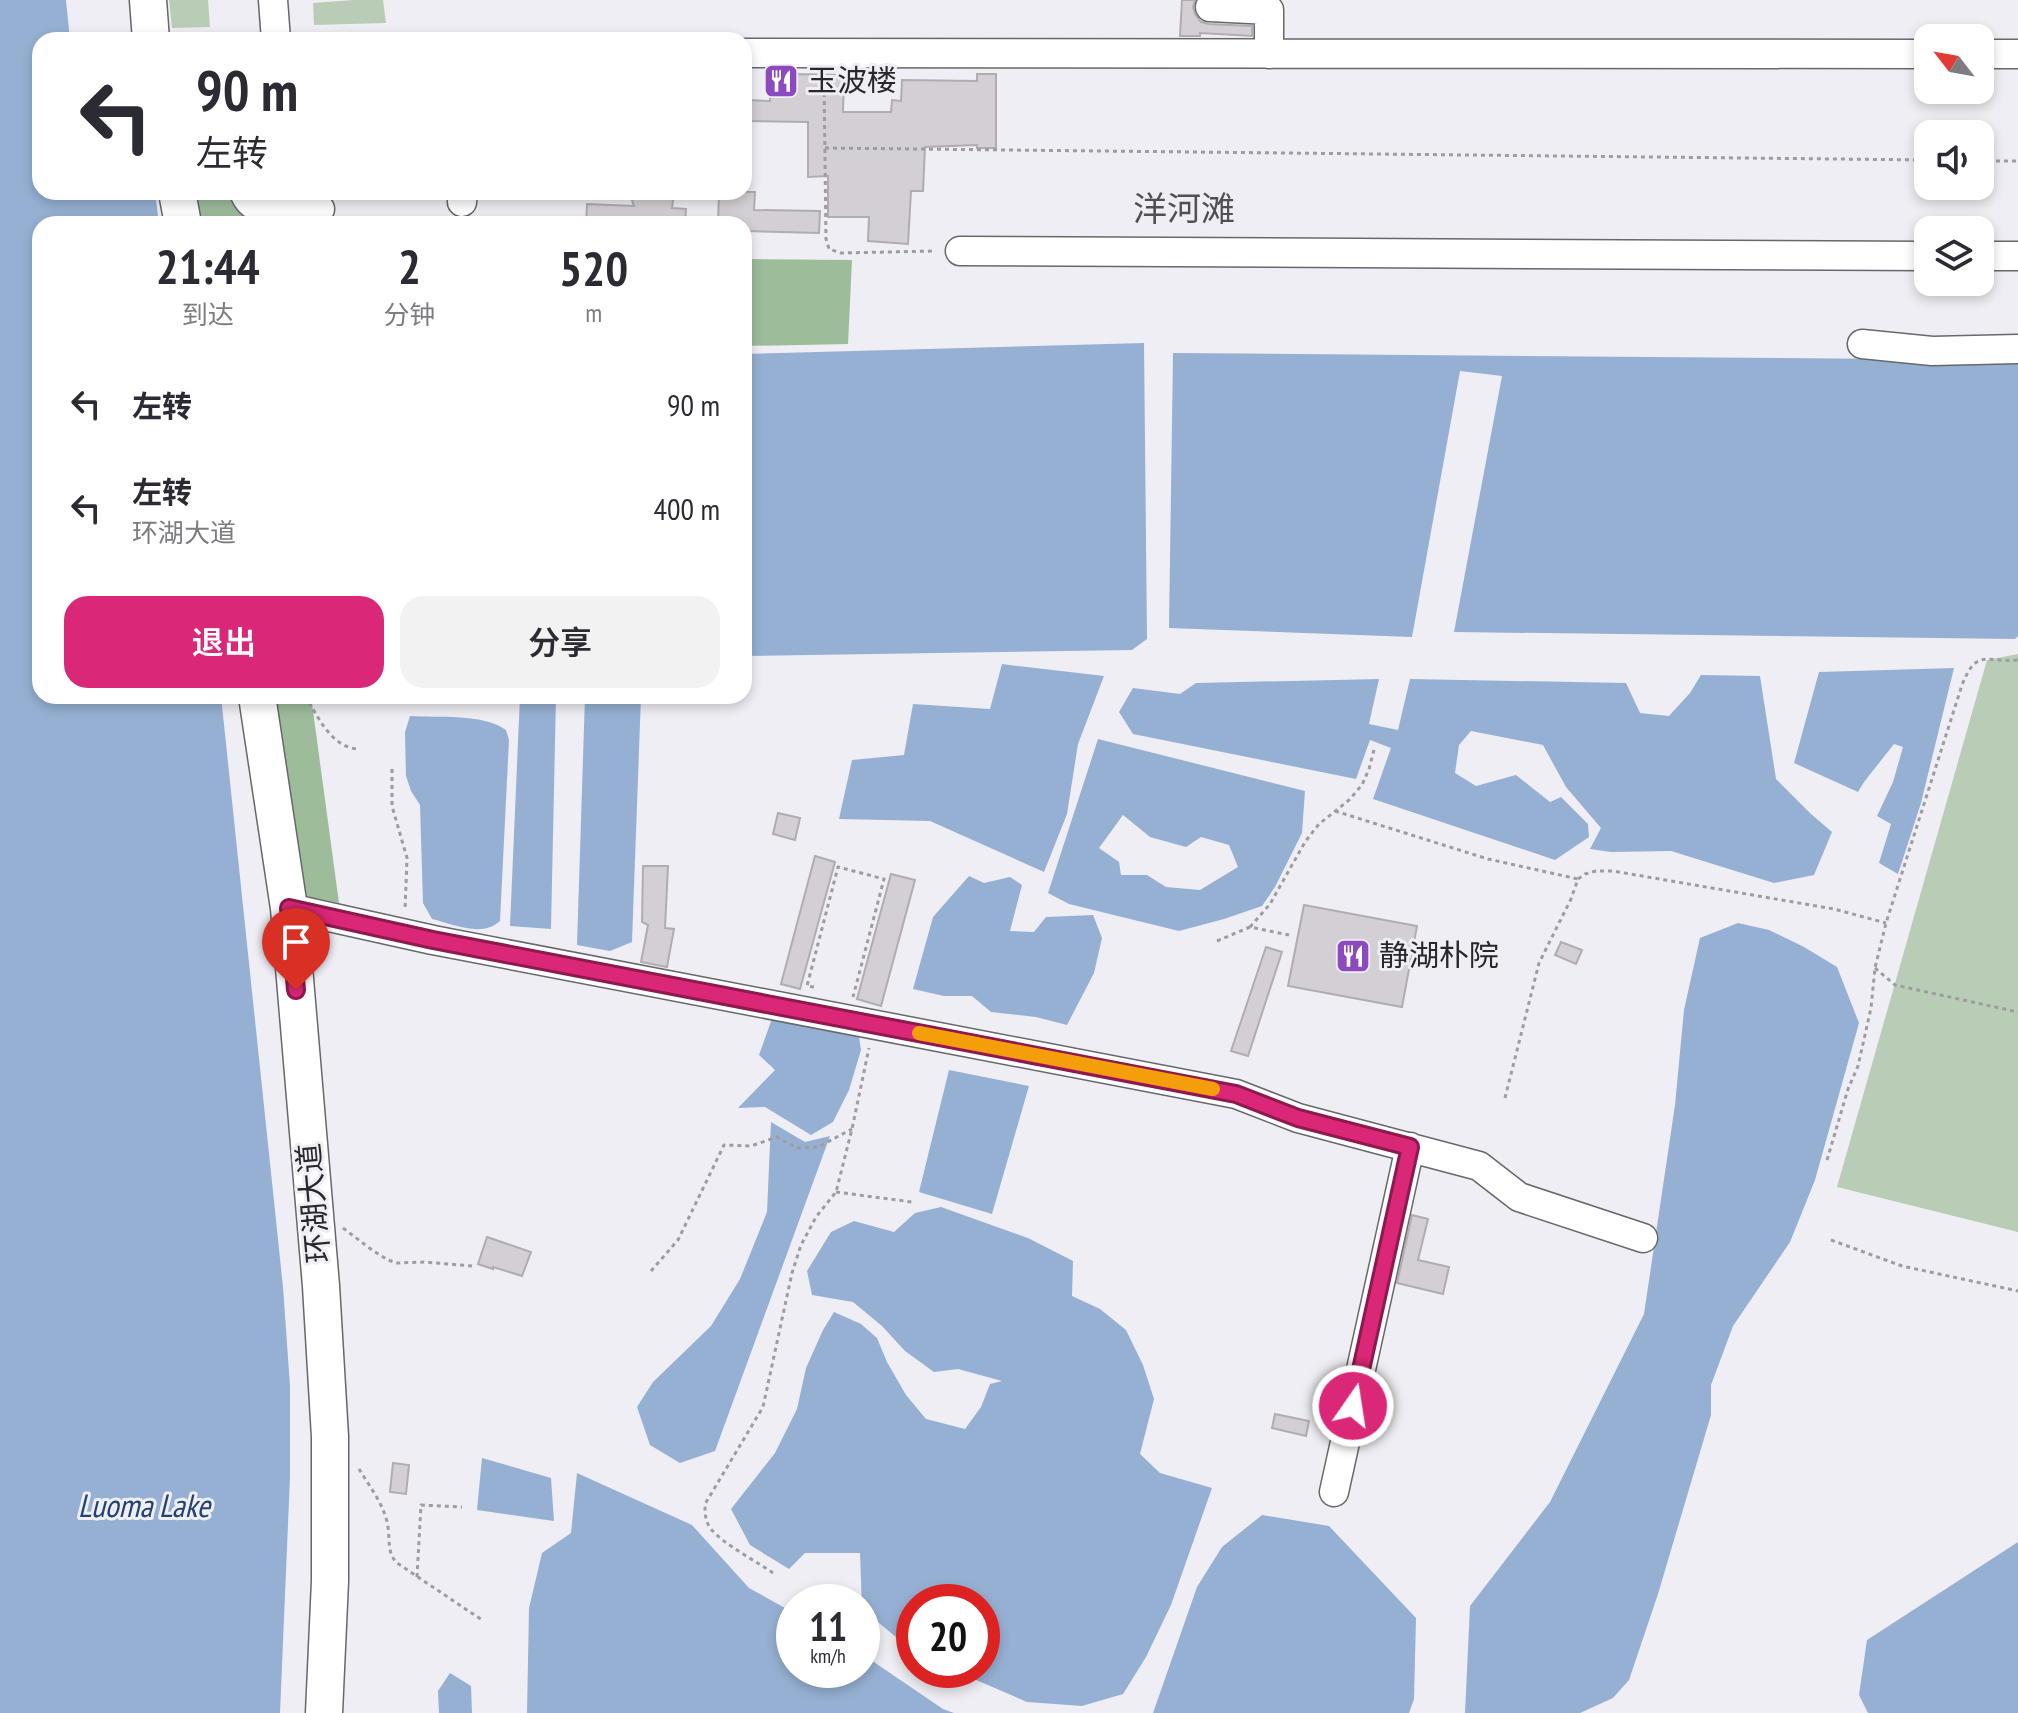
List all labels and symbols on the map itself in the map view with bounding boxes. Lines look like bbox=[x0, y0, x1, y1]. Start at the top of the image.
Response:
north arrow bbox=[1914, 24, 1994, 104]
place label: 玉波楼 bbox=[807, 60, 897, 99]
restaurant icon: 玉波楼 bbox=[762, 62, 800, 100]
district label: 洋河滩 bbox=[1133, 186, 1235, 230]
pin bbox=[262, 908, 330, 990]
place label: 静湖朴院 bbox=[1379, 935, 1499, 974]
restaurant icon: 静湖朴院 bbox=[1334, 937, 1372, 975]
street label: 环湖大道 bbox=[288, 1142, 337, 1265]
position arrow bbox=[1311, 1364, 1395, 1448]
water label: Luoma Lake bbox=[78, 1484, 212, 1526]
speed limit sign: 20 bbox=[896, 1584, 1000, 1688]

